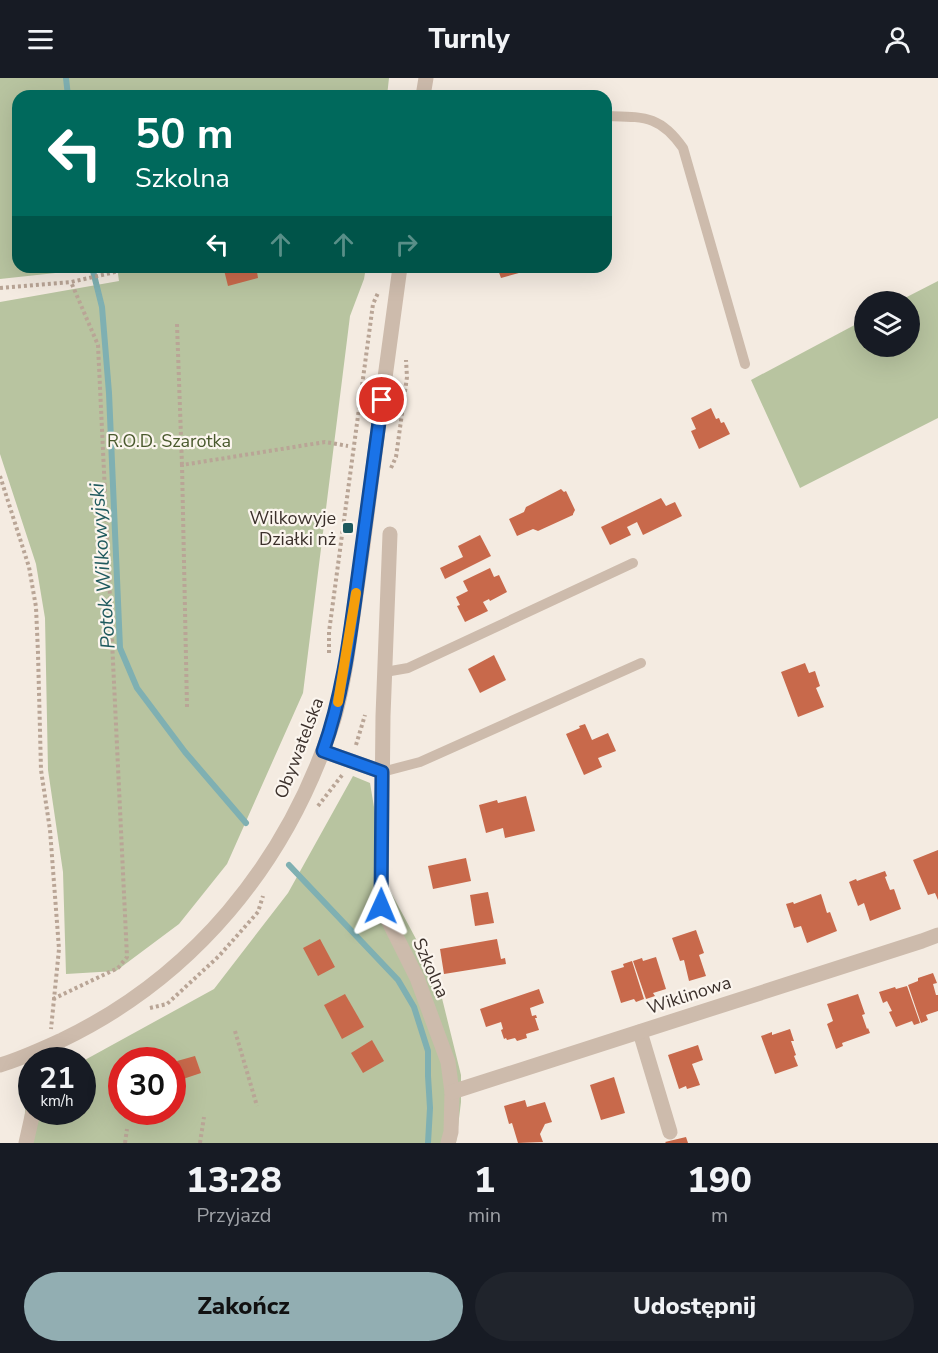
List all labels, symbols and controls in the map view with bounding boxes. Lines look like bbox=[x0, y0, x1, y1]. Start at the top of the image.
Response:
text: Turnly bbox=[428, 21, 510, 58]
icon: menu bbox=[24, 23, 57, 56]
icon: person bbox=[881, 23, 914, 56]
text: 50 m bbox=[135, 106, 234, 163]
icon: left bbox=[36, 114, 114, 192]
text: Szkolna bbox=[135, 160, 230, 197]
icon: left bbox=[201, 228, 234, 261]
icon: ahead bbox=[264, 228, 297, 261]
icon: ahead bbox=[327, 228, 360, 261]
icon: right bbox=[390, 228, 423, 261]
map controls bbox=[854, 291, 920, 357]
button: layers bbox=[854, 291, 920, 357]
pin bbox=[356, 374, 407, 425]
icon: arrive bbox=[365, 383, 398, 416]
park label: R.O.D. Szarotka bbox=[107, 429, 231, 453]
water label: Potok Wilkowyjski bbox=[83, 482, 122, 650]
place label: Wilkowyje Działki nż bbox=[249, 506, 336, 551]
marker: Wilkowyje Działki nż bbox=[341, 521, 355, 535]
street label: Obywatelska bbox=[269, 694, 329, 802]
position arrow bbox=[349, 874, 413, 938]
street label: Szkolna bbox=[407, 934, 455, 1002]
street label: Wiklinowa bbox=[644, 970, 734, 1020]
speed limit sign: 30 bbox=[108, 1047, 186, 1125]
text: 21 bbox=[39, 1058, 75, 1099]
text: km/h bbox=[40, 1091, 74, 1111]
text: 13:28 bbox=[186, 1156, 282, 1205]
text: 1 bbox=[474, 1156, 495, 1205]
text: 190 bbox=[687, 1156, 752, 1205]
text: Przyjazd bbox=[196, 1202, 272, 1229]
text: min bbox=[468, 1202, 501, 1229]
text: m bbox=[711, 1202, 728, 1229]
button: Zakończ bbox=[24, 1272, 463, 1341]
button: Udostępnij bbox=[475, 1272, 914, 1341]

